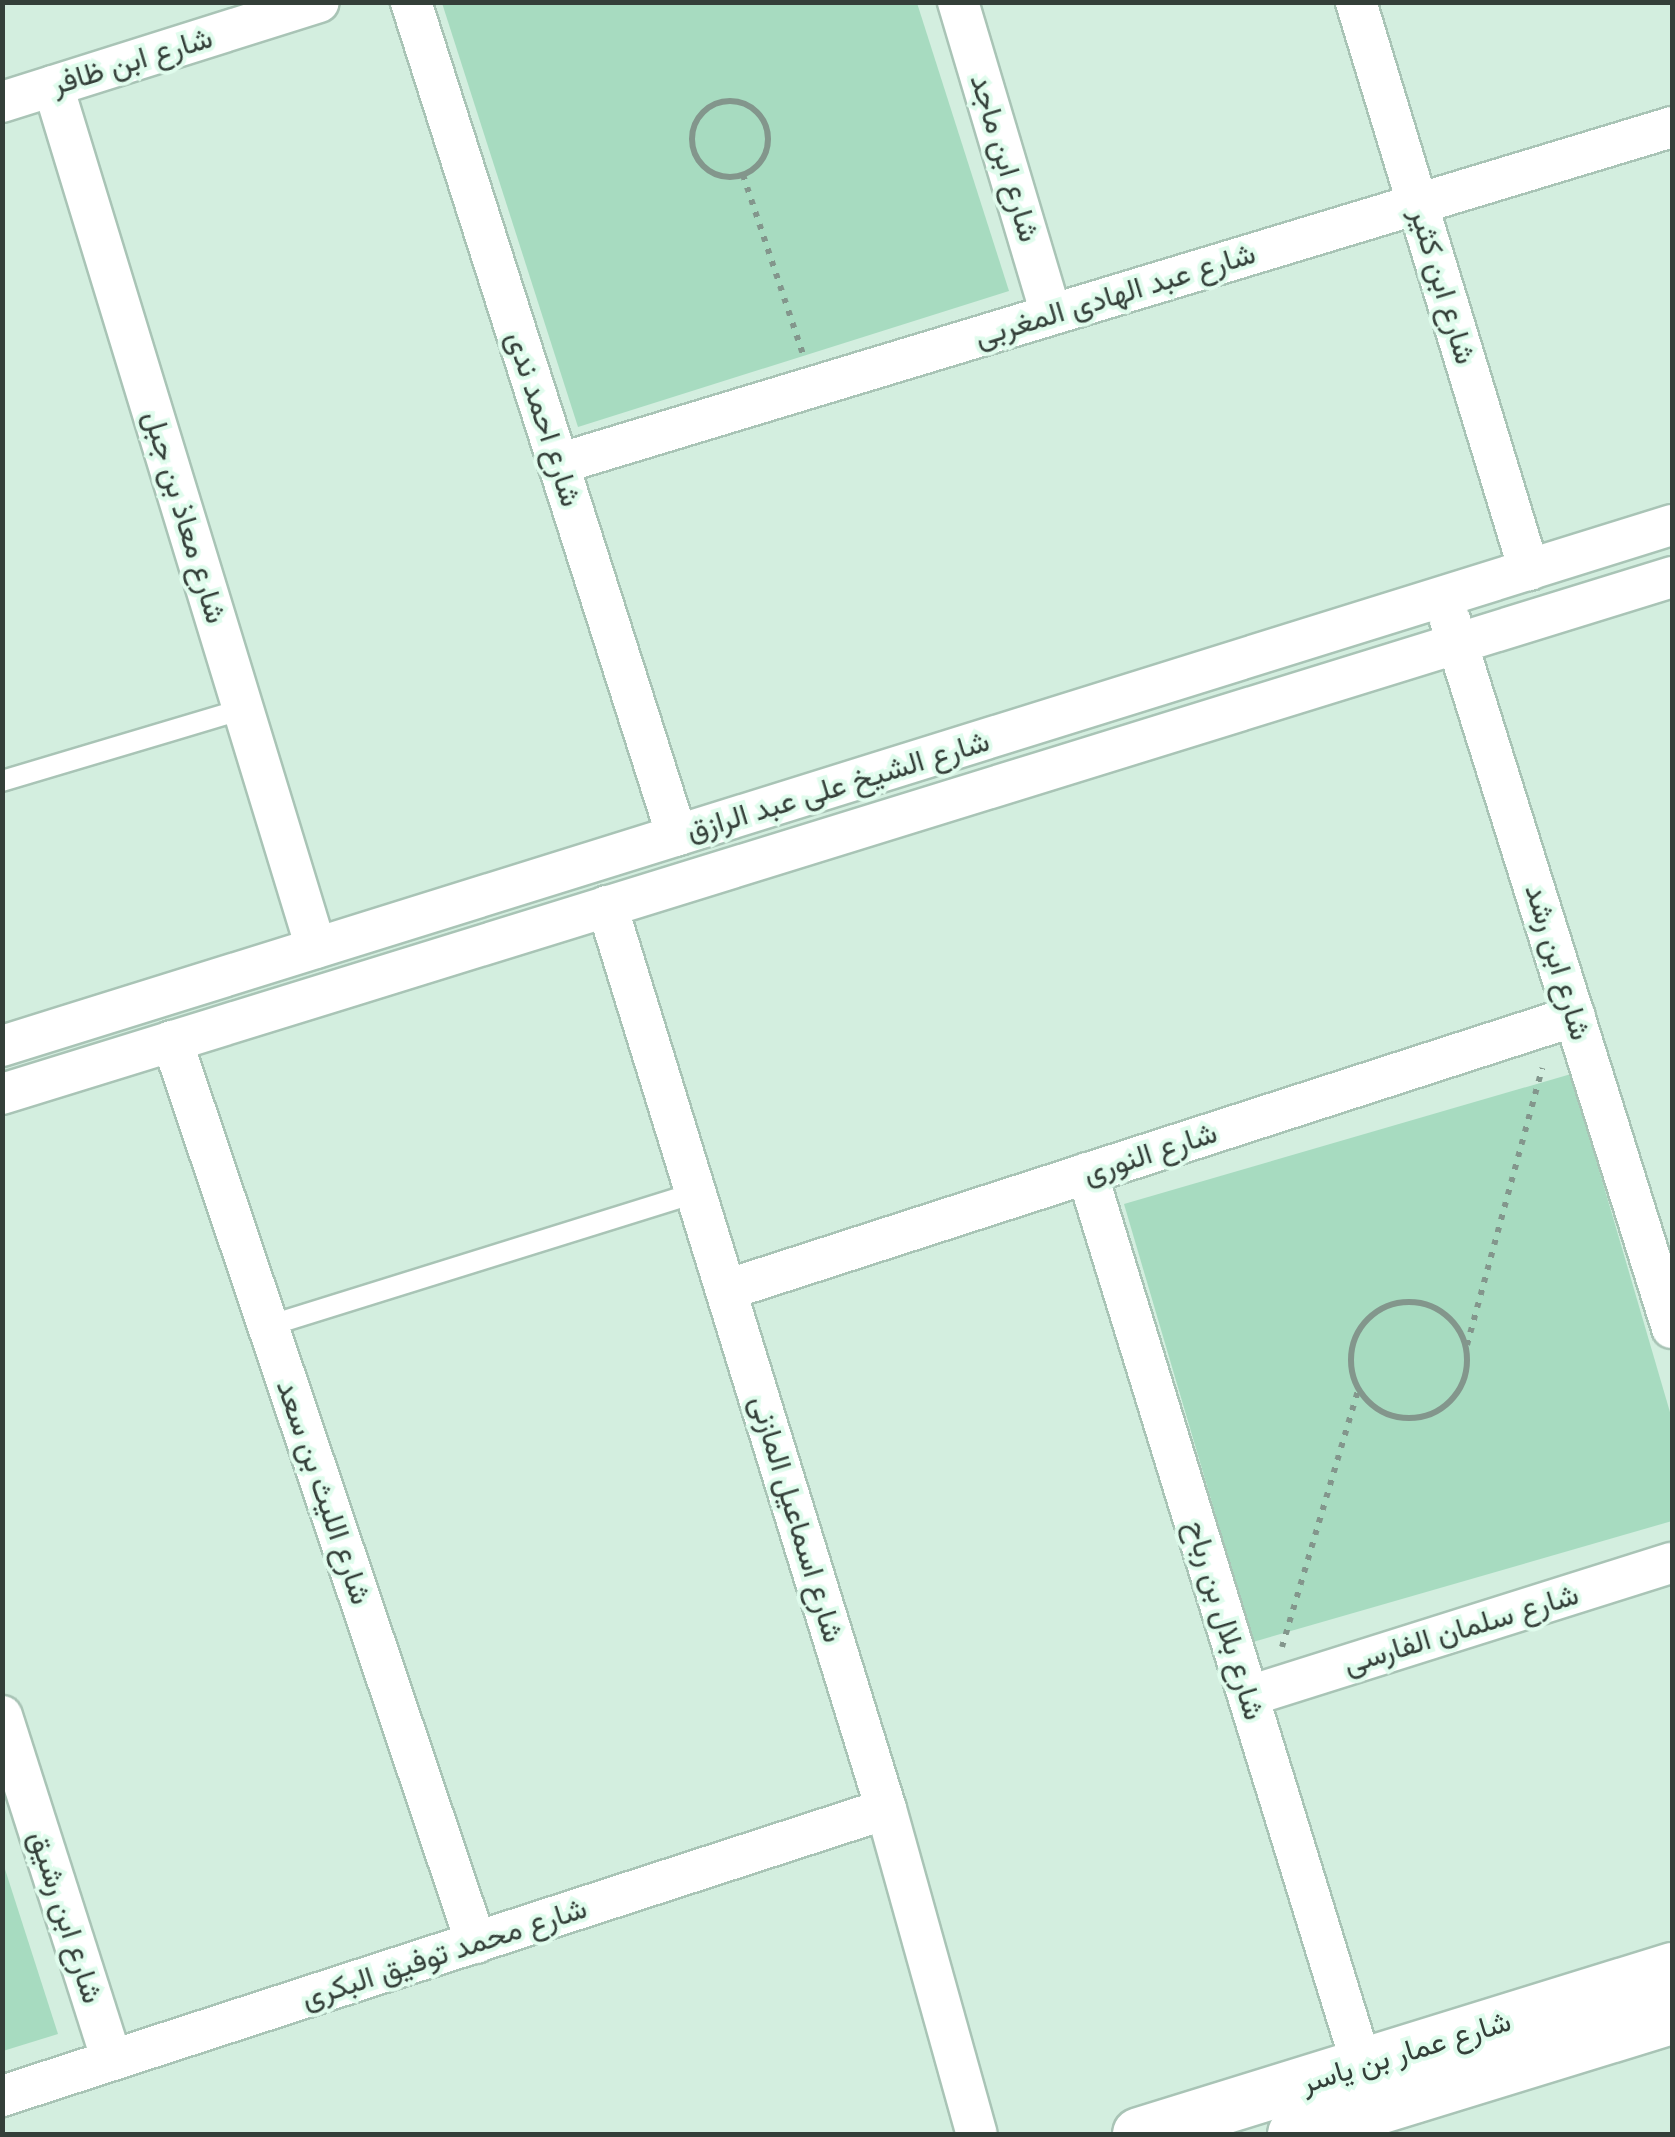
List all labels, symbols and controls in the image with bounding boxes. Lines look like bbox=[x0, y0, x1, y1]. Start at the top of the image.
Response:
street label: شارع ابن ظافر bbox=[47, 19, 217, 103]
street label: شارع ابن ماجد bbox=[962, 70, 1048, 246]
street label: شارع ابن كثير bbox=[1402, 204, 1484, 368]
street label: شارع عبد الهادى المغربى bbox=[970, 235, 1260, 355]
street label: شارع احمد ندى bbox=[499, 327, 589, 511]
street label: شارع معاذ بن جبل bbox=[136, 406, 234, 628]
street label: شارع الشيخ على عبد الرازق bbox=[682, 723, 994, 849]
street label: شارع ابن رشد bbox=[1517, 880, 1599, 1044]
street label: شارع النورى bbox=[1078, 1114, 1222, 1192]
street label: شارع الليث بن سعد bbox=[269, 1375, 379, 1609]
street label: شارع اسماعيل المازنى bbox=[742, 1391, 852, 1647]
street label: شارع بلال بن رباح bbox=[1178, 1516, 1272, 1724]
street label: شارع سلمان الفارسى bbox=[1339, 1576, 1583, 1682]
street label: شارع ابن رشيق bbox=[21, 1826, 111, 2008]
street label: شارع محمد توفيق البكرى bbox=[297, 1890, 591, 2016]
street label: شارع عمار بن ياسر bbox=[1297, 2003, 1515, 2101]

